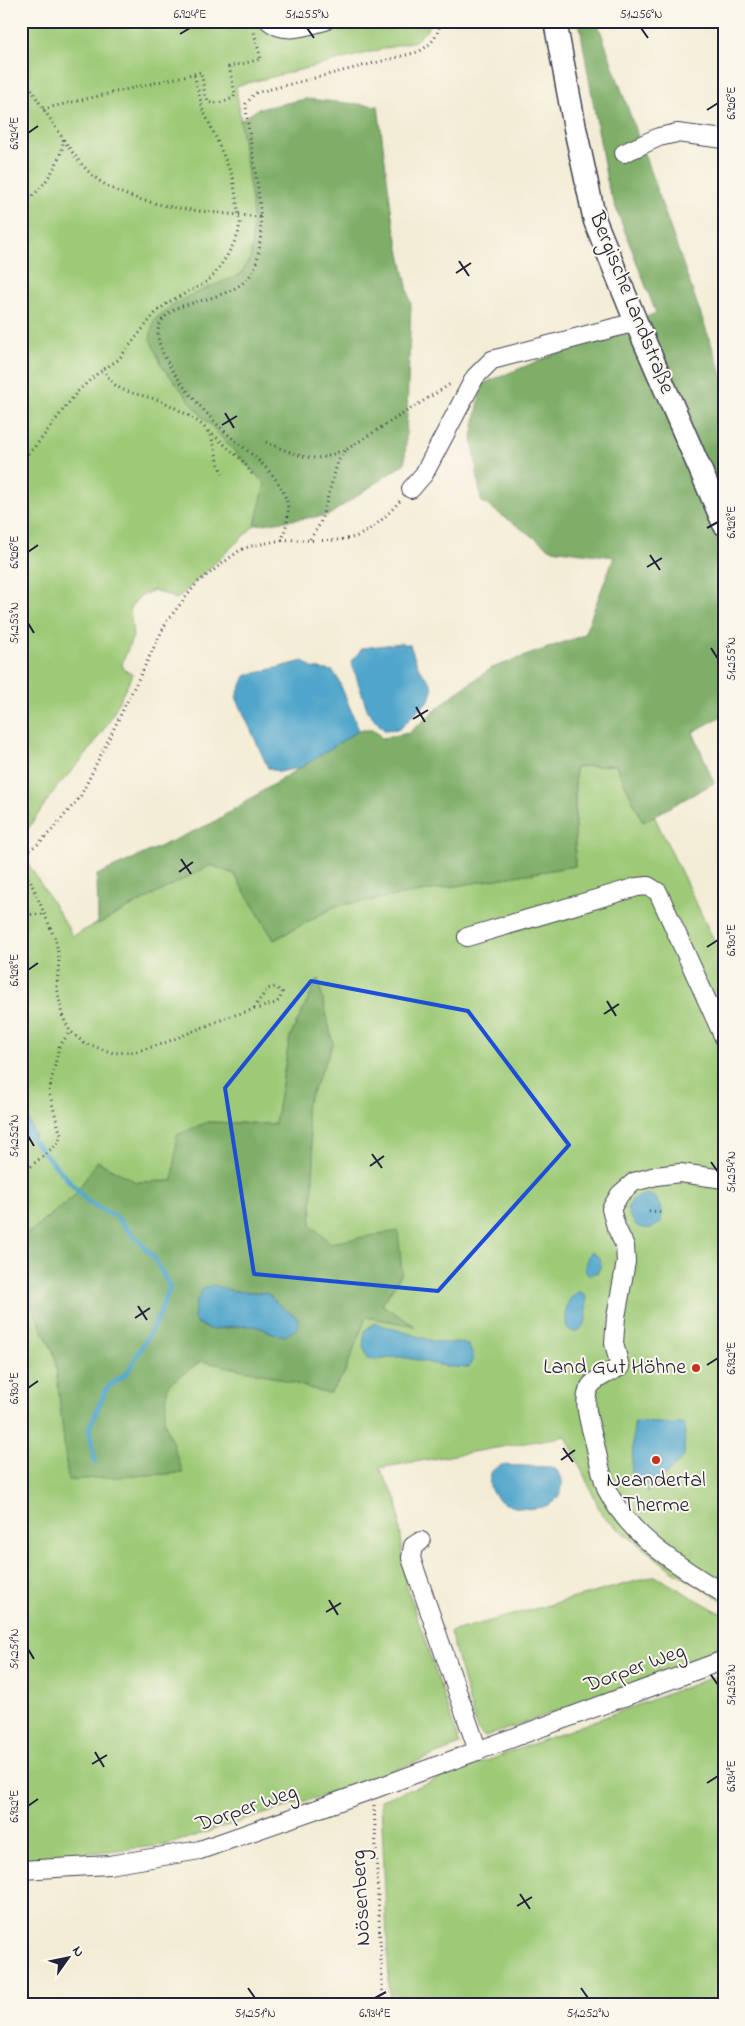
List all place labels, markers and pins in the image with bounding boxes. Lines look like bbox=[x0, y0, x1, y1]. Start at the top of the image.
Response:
place label: Land Gut Höhne bbox=[543, 1352, 686, 1384]
marker: Land Gut Höhne bbox=[690, 1362, 702, 1374]
marker: Neandertal Therme bbox=[650, 1454, 662, 1466]
place label: Neandertal Therme bbox=[606, 1465, 706, 1522]

